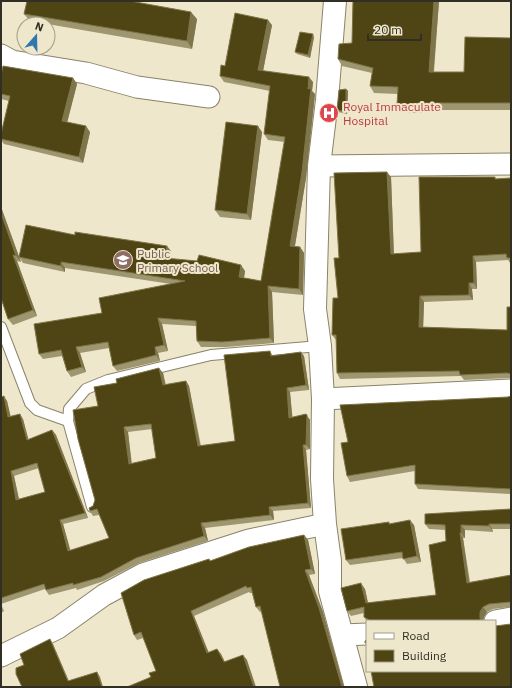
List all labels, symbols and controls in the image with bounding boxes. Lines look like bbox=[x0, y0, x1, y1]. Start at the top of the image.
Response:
north arrow bbox=[16, 16, 56, 56]
scale bar bbox=[368, 16, 421, 42]
text: N bbox=[33, 19, 46, 35]
text: 20 m bbox=[374, 22, 402, 37]
place label: Royal Immaculate Hospital bbox=[343, 99, 441, 128]
hospital icon: Royal Immaculate Hospital bbox=[318, 102, 340, 124]
place label: Public Primary School bbox=[137, 246, 218, 275]
school or university icon: Public Primary School bbox=[112, 249, 134, 271]
legend bbox=[366, 620, 496, 672]
text: Road bbox=[402, 628, 430, 643]
text: Building bbox=[402, 648, 447, 663]

